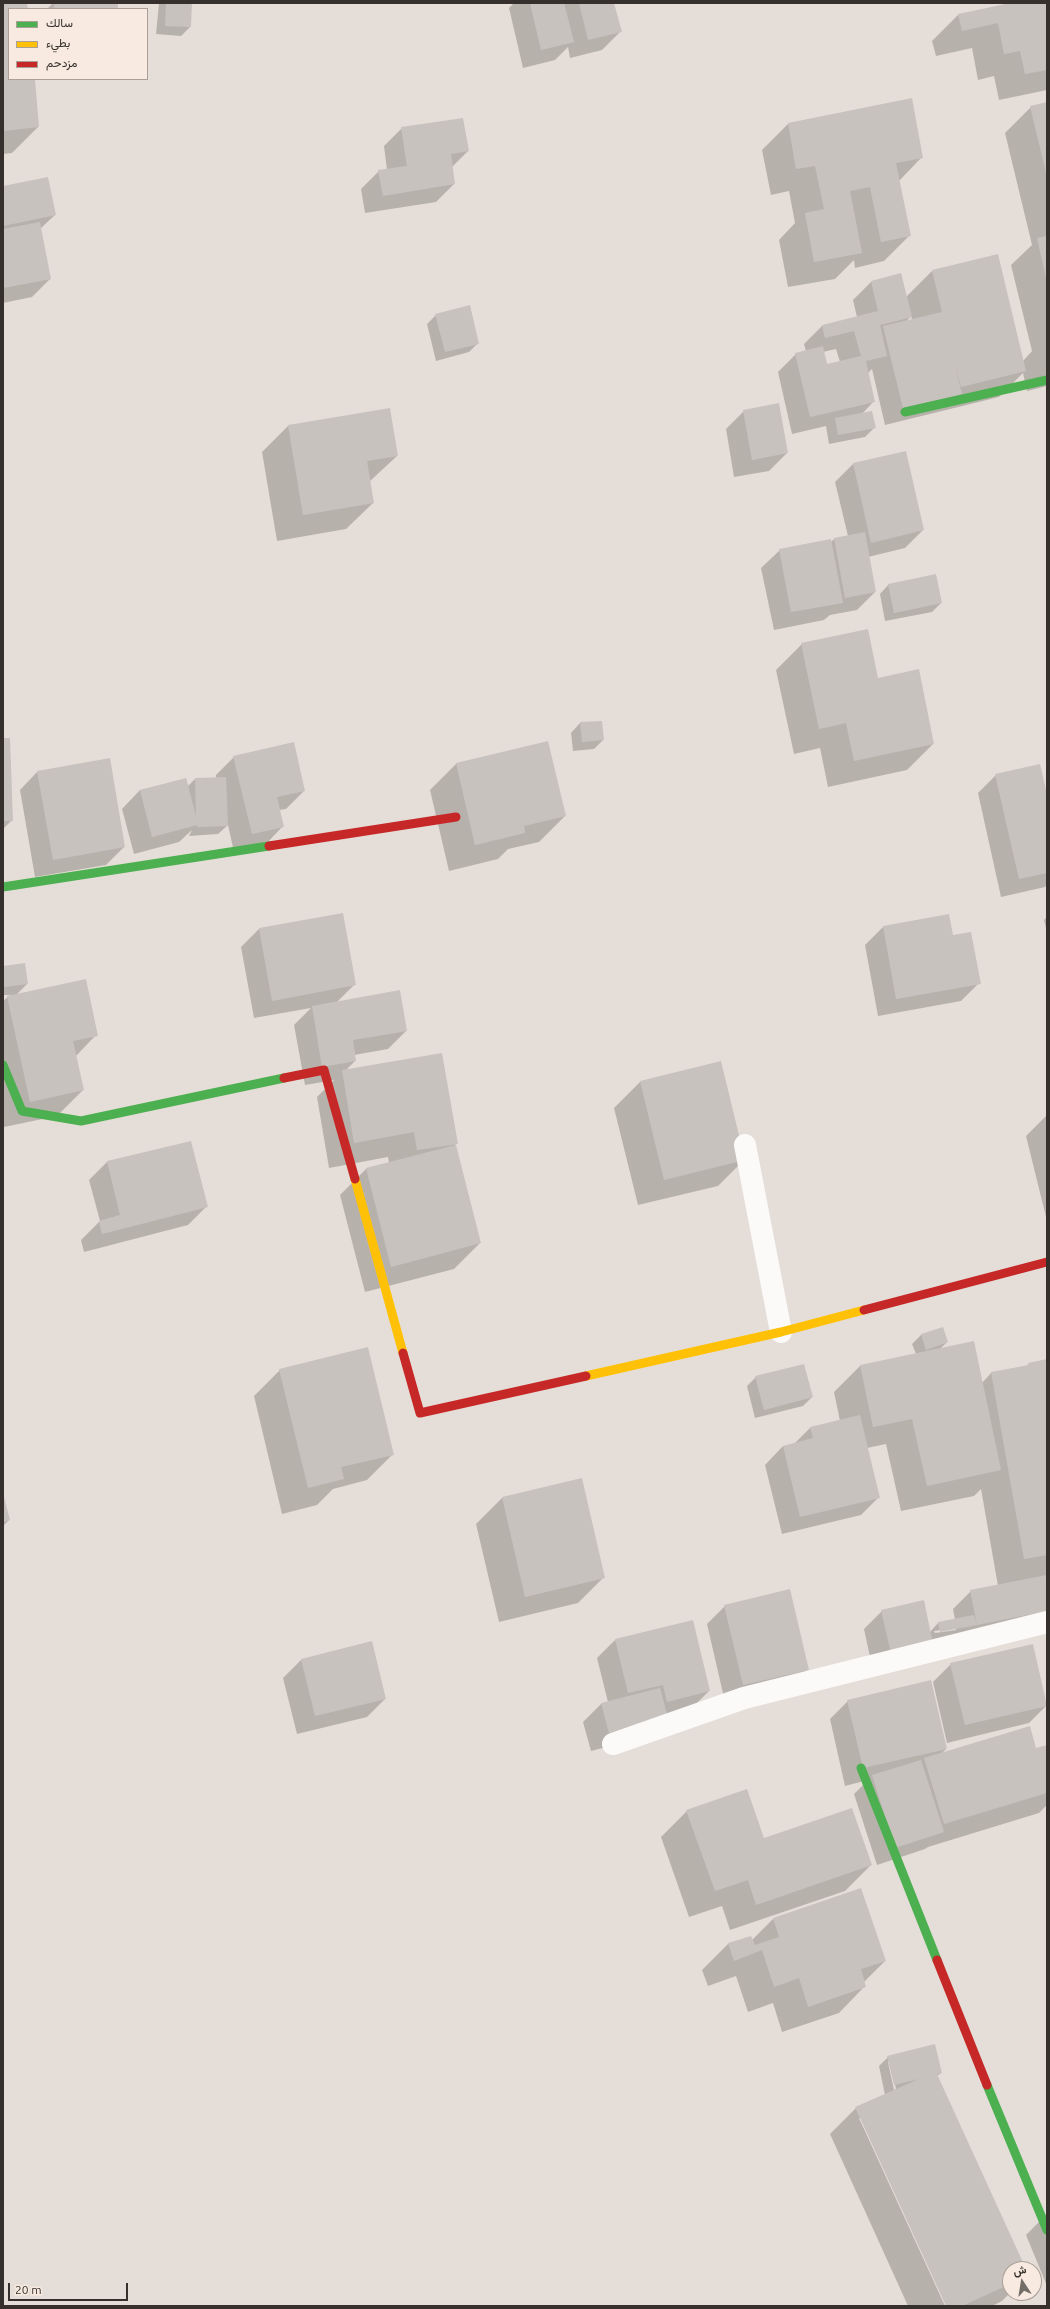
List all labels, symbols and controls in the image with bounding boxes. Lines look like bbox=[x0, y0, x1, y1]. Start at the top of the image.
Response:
legend bbox=[8, 8, 148, 80]
text: سالك bbox=[46, 16, 73, 29]
text: بطيء bbox=[46, 36, 70, 49]
text: مزدحم bbox=[46, 56, 77, 69]
north arrow bbox=[1002, 2261, 1042, 2301]
text: ش bbox=[1012, 2263, 1027, 2277]
scale bar bbox=[10, 2275, 130, 2301]
text: 20 m bbox=[15, 2283, 42, 2296]

